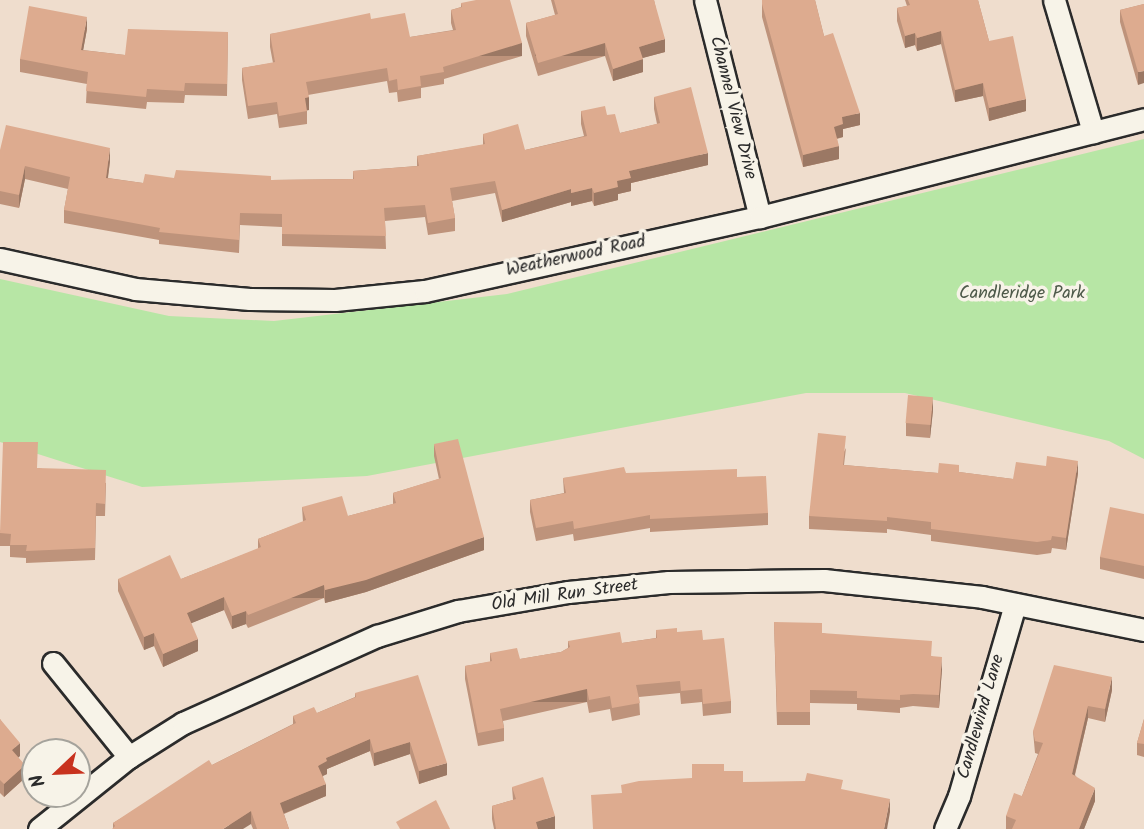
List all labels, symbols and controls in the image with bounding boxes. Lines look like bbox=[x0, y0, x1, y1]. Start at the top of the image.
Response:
street label: Channel View Drive bbox=[704, 34, 760, 182]
street label: Weatherwood Road bbox=[504, 232, 648, 282]
park label: Candleridge Park bbox=[959, 283, 1085, 305]
street label: Old Mill Run Street bbox=[490, 575, 640, 617]
street label: Candlewind Lane bbox=[954, 652, 1010, 782]
north arrow bbox=[21, 738, 91, 808]
text: N bbox=[22, 769, 55, 792]

